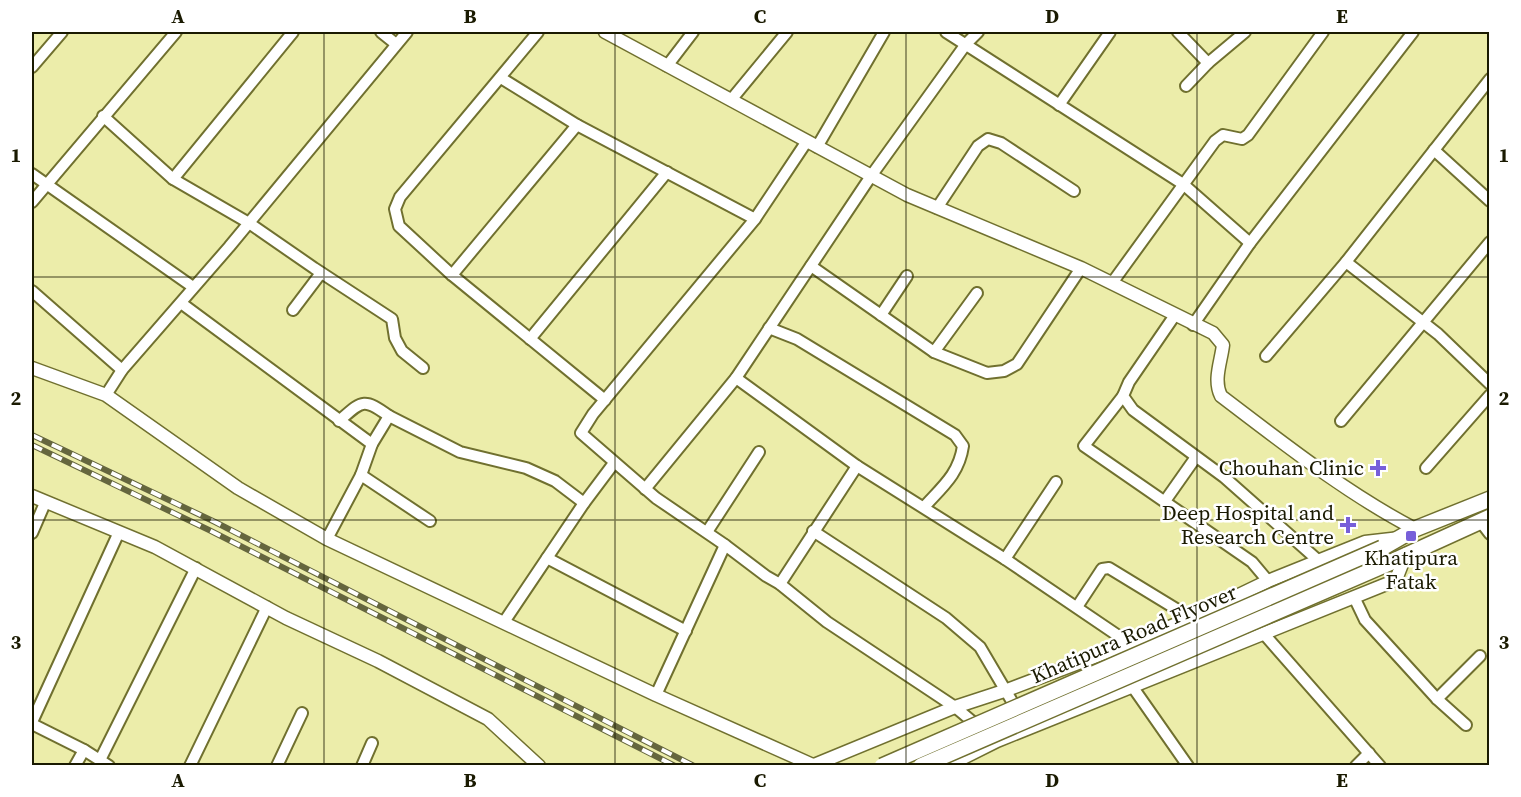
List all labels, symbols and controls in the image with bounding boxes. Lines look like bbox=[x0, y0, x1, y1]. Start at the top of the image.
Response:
text: A bbox=[171, 2, 185, 30]
text: B bbox=[463, 2, 477, 30]
text: C bbox=[754, 2, 766, 30]
text: D bbox=[1045, 2, 1059, 30]
text: E bbox=[1336, 2, 1348, 30]
text: 1 bbox=[11, 141, 21, 169]
text: 1 bbox=[1499, 141, 1509, 169]
text: 2 bbox=[11, 384, 22, 412]
text: 2 bbox=[1499, 384, 1510, 412]
place label: Chouhan Clinic bbox=[1219, 453, 1364, 482]
marker: Chouhan Clinic bbox=[1369, 459, 1387, 477]
place label: Deep Hospital and Research Centre bbox=[1162, 498, 1334, 551]
marker: Deep Hospital and Research Centre bbox=[1339, 516, 1357, 534]
marker: Khatipura Fatak bbox=[1404, 529, 1418, 543]
place label: Khatipura Fatak bbox=[1364, 543, 1458, 596]
street label: Khatipura Road Flyover bbox=[1026, 577, 1241, 690]
text: 3 bbox=[11, 628, 22, 656]
text: 3 bbox=[1499, 628, 1510, 656]
text: A bbox=[171, 766, 185, 794]
text: B bbox=[463, 766, 477, 794]
text: C bbox=[754, 766, 766, 794]
text: D bbox=[1045, 766, 1059, 794]
text: E bbox=[1336, 766, 1348, 794]

